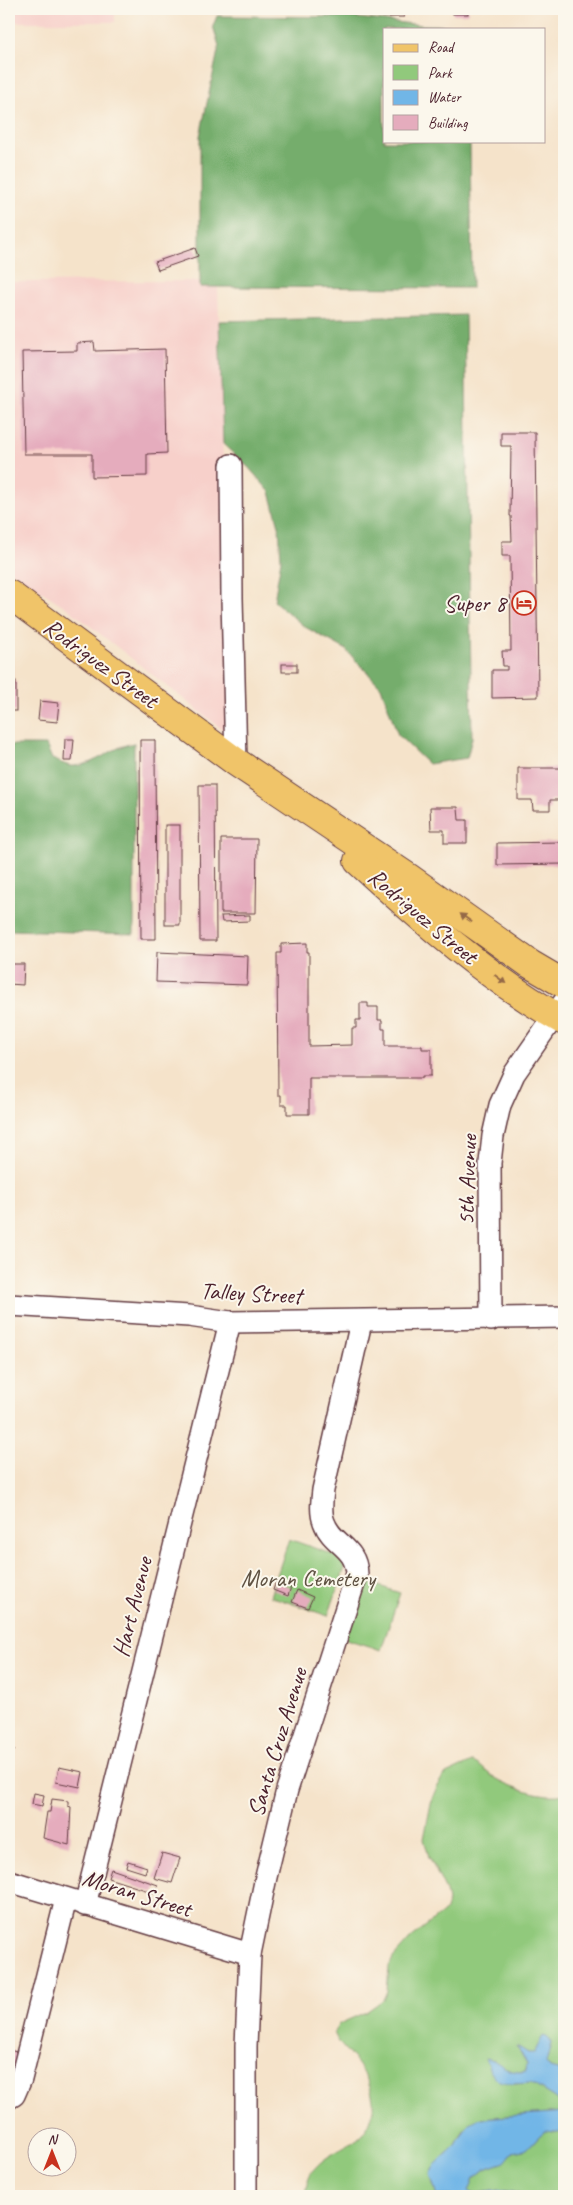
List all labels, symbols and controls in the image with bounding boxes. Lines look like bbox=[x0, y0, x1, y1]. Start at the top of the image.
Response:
legend bbox=[383, 28, 546, 142]
text: Road bbox=[428, 38, 455, 57]
text: Park bbox=[428, 64, 453, 83]
text: Water bbox=[428, 88, 462, 107]
text: Building bbox=[428, 114, 468, 133]
place label: Super 8 bbox=[444, 588, 508, 618]
hotel icon: Super 8 bbox=[511, 590, 537, 616]
street label: Rodriguez Street bbox=[38, 611, 166, 716]
street label: Rodriguez Street bbox=[362, 861, 486, 972]
one-way arrow bbox=[460, 913, 473, 924]
one-way arrow bbox=[493, 974, 507, 984]
street label: 5th Avenue bbox=[450, 1132, 484, 1226]
street label: Talley Street bbox=[200, 1275, 306, 1311]
street label: Hart Avenue bbox=[105, 1552, 159, 1660]
park label: Moran Cemetery bbox=[241, 1563, 377, 1593]
street label: Santa Cruz Avenue bbox=[240, 1662, 314, 1820]
street label: Moran Street bbox=[79, 1862, 197, 1924]
north arrow bbox=[28, 2128, 78, 2178]
text: N bbox=[48, 2131, 59, 2148]

